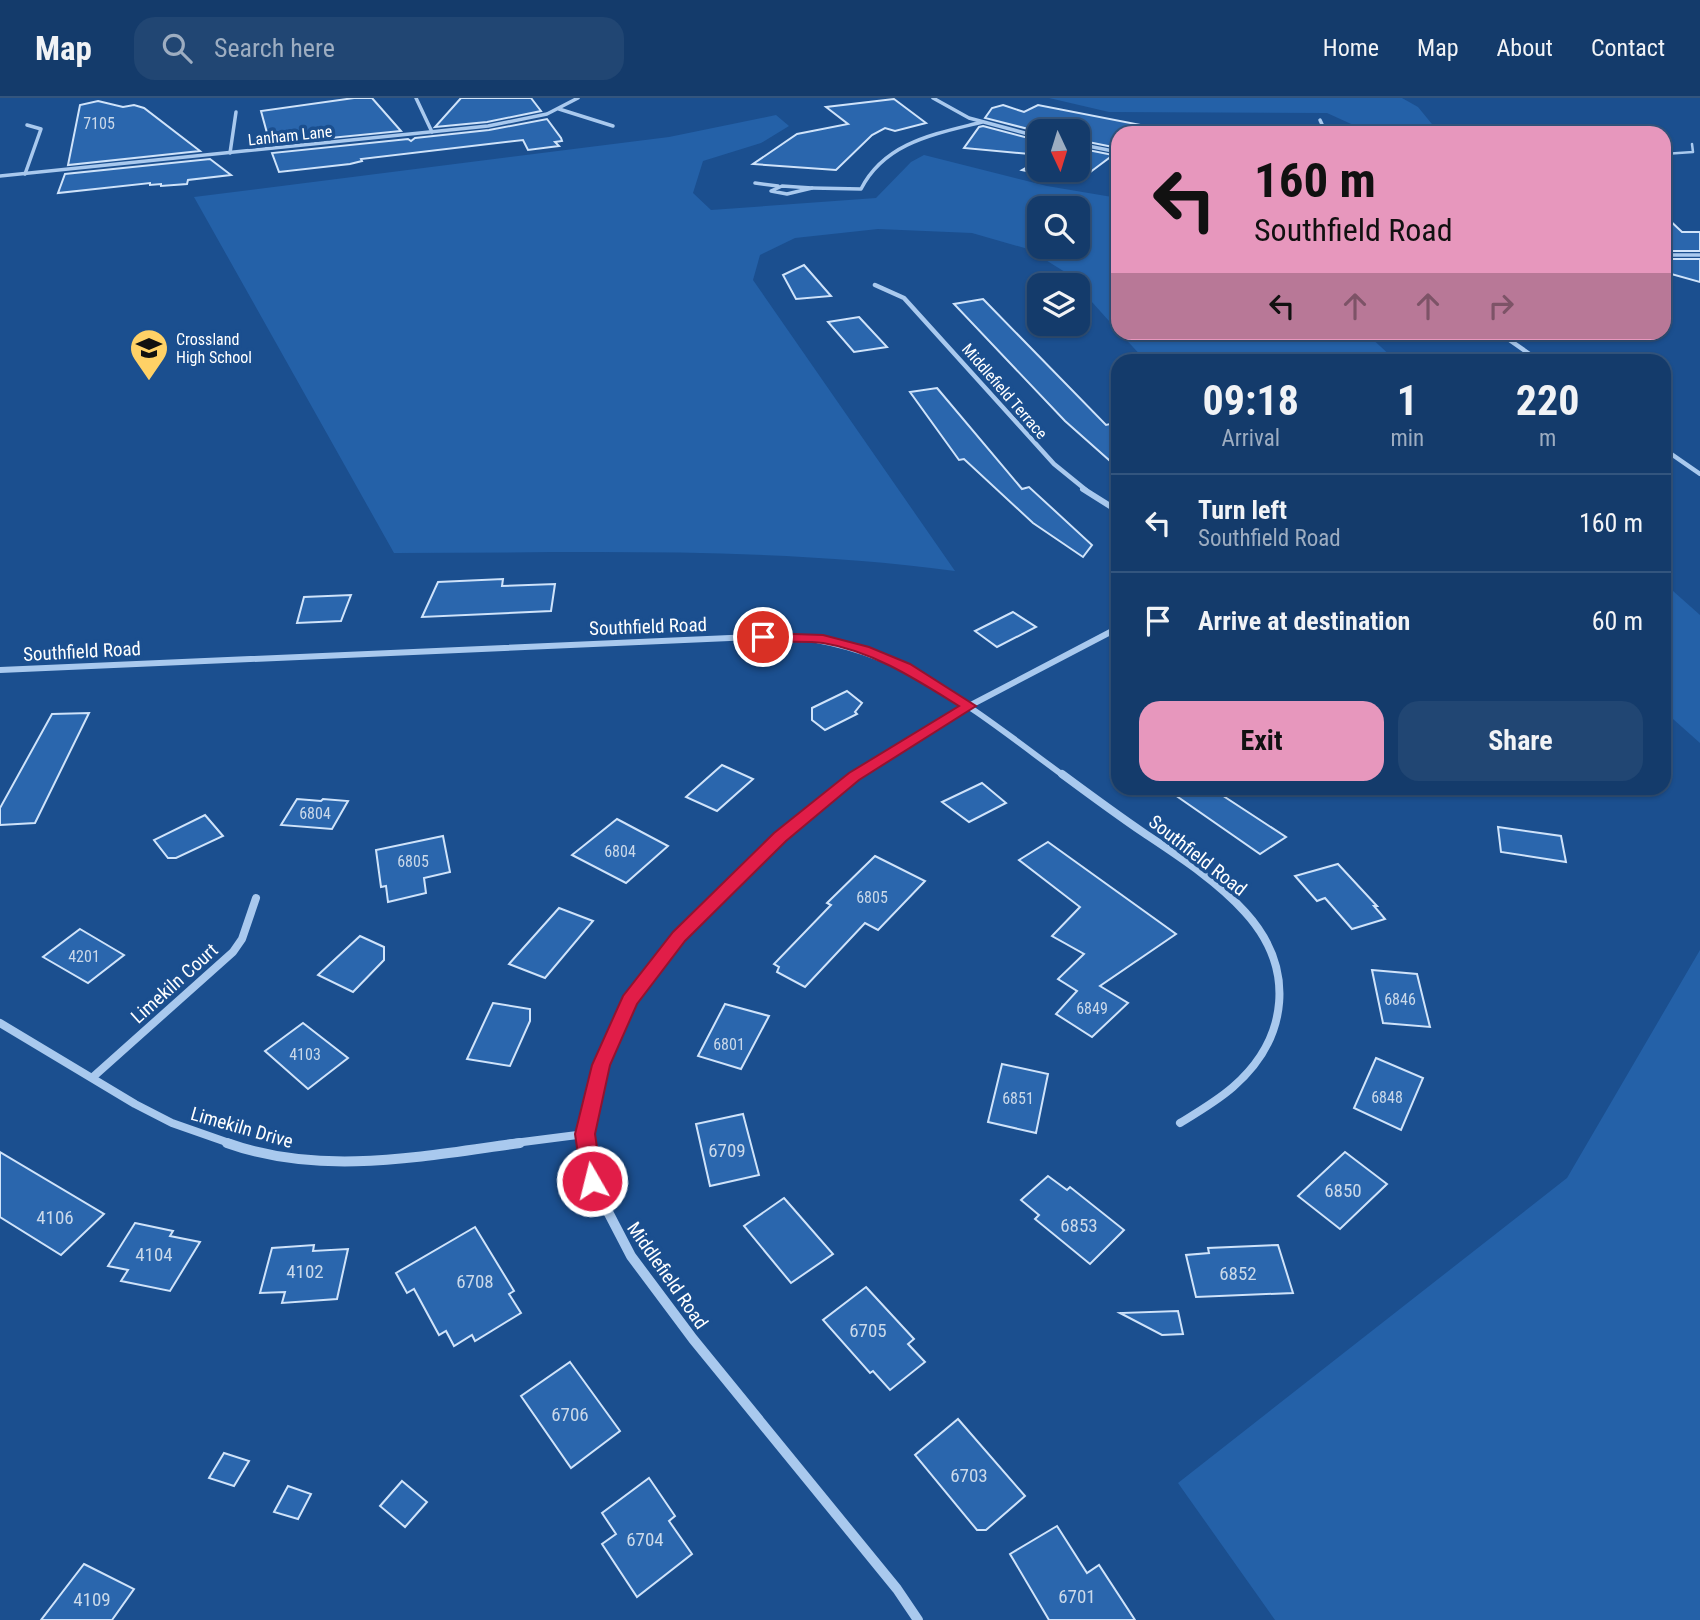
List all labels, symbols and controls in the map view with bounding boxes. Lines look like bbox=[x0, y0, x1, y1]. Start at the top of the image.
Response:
search box bbox=[134, 17, 624, 80]
text: Map bbox=[35, 29, 92, 68]
icon: search bbox=[158, 29, 196, 67]
text: Search here bbox=[214, 33, 335, 63]
text: Home bbox=[1323, 34, 1379, 62]
text: Map bbox=[1417, 34, 1459, 62]
text: About bbox=[1497, 34, 1553, 62]
text: Contact bbox=[1591, 34, 1665, 62]
house number: 7105 bbox=[83, 114, 115, 133]
north arrow bbox=[1027, 119, 1090, 182]
map controls bbox=[1027, 119, 1090, 336]
street label: Lanham Lane bbox=[247, 122, 333, 149]
text: 160 m bbox=[1254, 152, 1376, 209]
icon: left bbox=[1139, 154, 1230, 245]
button: search bbox=[1027, 196, 1090, 259]
text: Southfield Road bbox=[1254, 211, 1453, 249]
button: layers bbox=[1027, 273, 1090, 336]
icon: left bbox=[1263, 287, 1301, 325]
icon: ahead bbox=[1336, 287, 1374, 325]
icon: ahead bbox=[1409, 287, 1447, 325]
icon: right bbox=[1482, 287, 1520, 325]
school or university icon: Crossland High School bbox=[128, 327, 170, 382]
place label: Crossland High School bbox=[176, 330, 252, 367]
street label: Middlefield Terrace bbox=[958, 340, 1051, 443]
text: 09:18 bbox=[1203, 376, 1299, 425]
text: 1 bbox=[1397, 376, 1418, 425]
text: 220 bbox=[1516, 376, 1579, 425]
text: Arrival bbox=[1221, 425, 1280, 452]
text: min bbox=[1390, 425, 1424, 452]
text: m bbox=[1539, 425, 1556, 452]
text: Turn left bbox=[1198, 495, 1287, 525]
icon: left bbox=[1139, 504, 1177, 542]
text: 160 m bbox=[1579, 508, 1643, 538]
text: Southfield Road bbox=[1198, 525, 1341, 552]
icon: arrive bbox=[1139, 602, 1177, 640]
text: Arrive at destination bbox=[1198, 606, 1410, 636]
text: 60 m bbox=[1592, 606, 1643, 636]
pin bbox=[733, 607, 793, 667]
street label: Southfield Road bbox=[589, 613, 707, 640]
icon: arrive bbox=[744, 618, 782, 656]
street label: Southfield Road bbox=[23, 637, 141, 666]
button: Exit bbox=[1139, 701, 1384, 781]
button: Share bbox=[1398, 701, 1643, 781]
house number: 6804 bbox=[299, 804, 331, 823]
street label: Southfield Road bbox=[1144, 810, 1251, 901]
house number: 6804 bbox=[604, 842, 636, 861]
house number: 6805 bbox=[397, 852, 429, 871]
house number: 6805 bbox=[856, 888, 888, 907]
street label: Limekiln Court bbox=[126, 938, 222, 1028]
house number: 4201 bbox=[68, 947, 100, 966]
house number: 6846 bbox=[1384, 990, 1416, 1009]
house number: 6849 bbox=[1076, 999, 1108, 1018]
house number: 6801 bbox=[713, 1035, 745, 1054]
house number: 4103 bbox=[289, 1045, 321, 1064]
house number: 6848 bbox=[1371, 1088, 1403, 1107]
house number: 6851 bbox=[1002, 1089, 1034, 1108]
street label: Limekiln Drive bbox=[188, 1102, 296, 1153]
house number: 6709 bbox=[708, 1139, 746, 1162]
position arrow bbox=[555, 1144, 629, 1218]
house number: 6850 bbox=[1324, 1179, 1362, 1202]
house number: 4106 bbox=[36, 1206, 74, 1229]
house number: 6853 bbox=[1060, 1214, 1098, 1237]
street label: Middlefield Road bbox=[622, 1217, 713, 1333]
house number: 4104 bbox=[135, 1243, 173, 1266]
house number: 4102 bbox=[286, 1260, 324, 1283]
house number: 6852 bbox=[1219, 1262, 1257, 1285]
house number: 6708 bbox=[456, 1270, 494, 1293]
house number: 6705 bbox=[849, 1319, 887, 1342]
house number: 6706 bbox=[551, 1403, 589, 1426]
house number: 6703 bbox=[950, 1464, 988, 1487]
house number: 6704 bbox=[626, 1528, 664, 1551]
house number: 6701 bbox=[1058, 1585, 1096, 1608]
house number: 4109 bbox=[73, 1588, 111, 1611]

